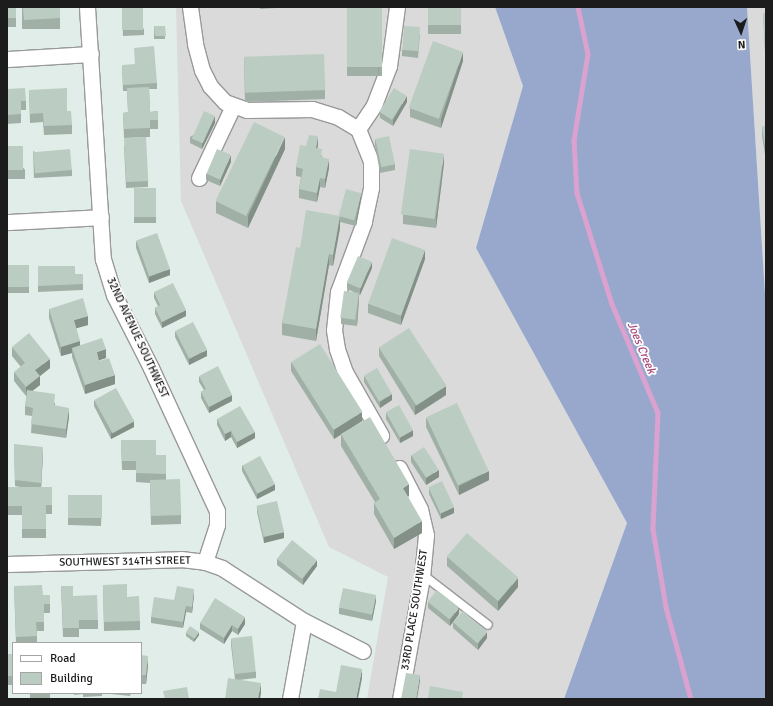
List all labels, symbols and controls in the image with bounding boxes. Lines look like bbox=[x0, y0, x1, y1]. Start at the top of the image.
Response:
north arrow bbox=[721, 12, 761, 52]
text: N bbox=[737, 38, 746, 51]
street label: 32ND AVENUE SOUTHWEST bbox=[103, 276, 171, 400]
water label: Joes Creek bbox=[624, 320, 658, 376]
street label: 33RD PLACE SOUTHWEST bbox=[399, 549, 431, 671]
street label: SOUTHWEST 314TH STREET bbox=[59, 554, 191, 570]
legend bbox=[12, 642, 142, 694]
text: Road bbox=[50, 651, 76, 666]
text: Building bbox=[50, 671, 93, 686]

